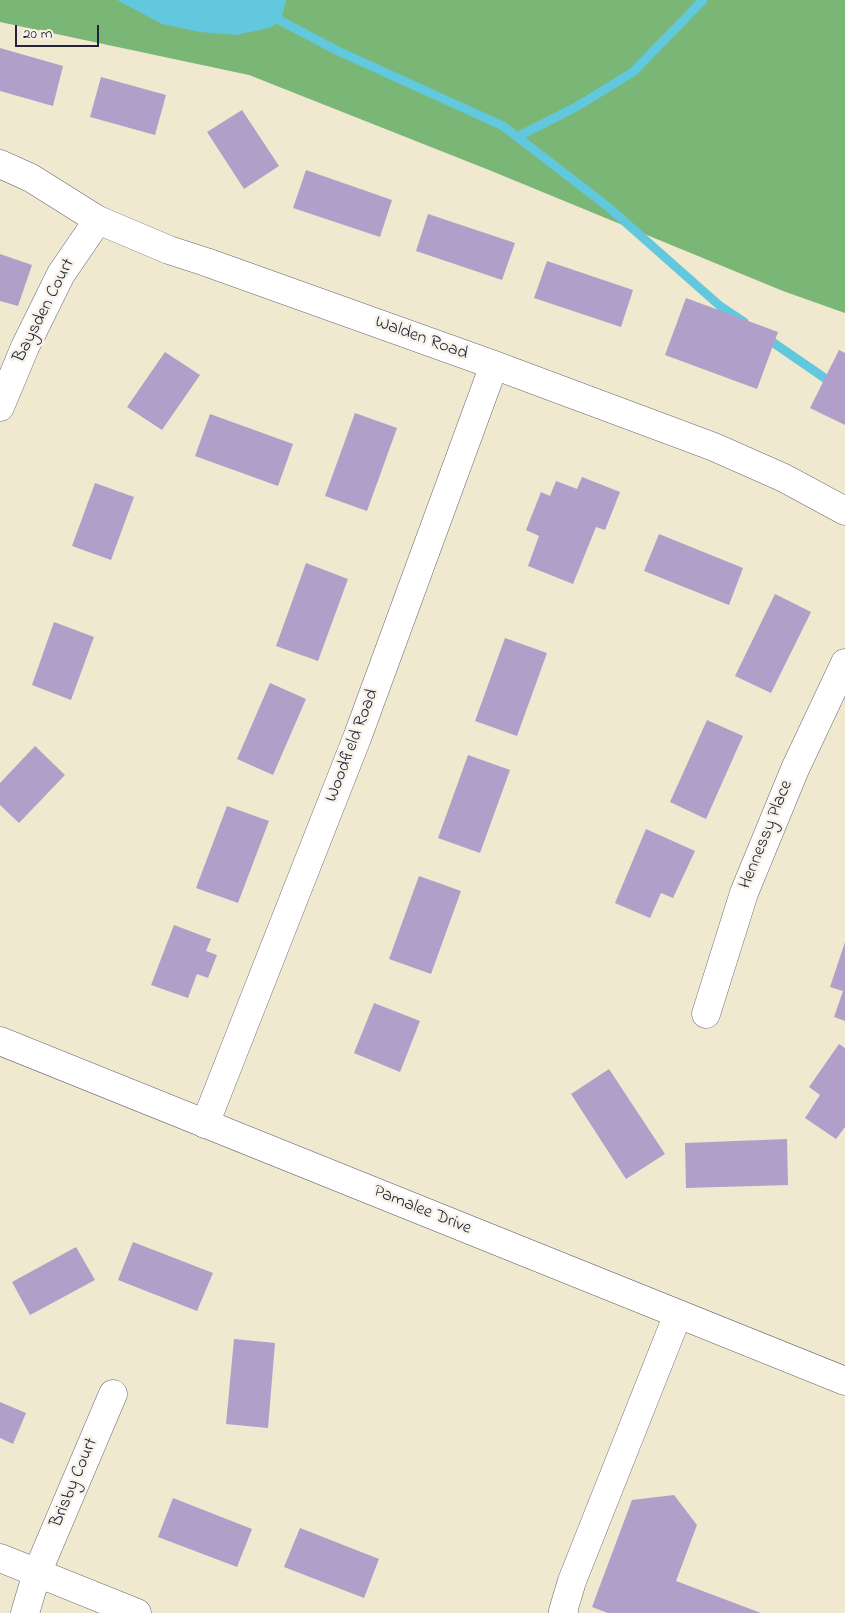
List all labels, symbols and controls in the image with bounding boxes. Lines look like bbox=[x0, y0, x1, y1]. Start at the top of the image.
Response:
scale bar bbox=[18, 15, 101, 47]
text: 20 m bbox=[23, 23, 52, 45]
street label: Baysden Court bbox=[10, 255, 80, 367]
street label: Walden Road bbox=[372, 312, 470, 366]
street label: Woodfield Road bbox=[322, 686, 384, 806]
street label: Hennessy Place bbox=[735, 777, 799, 893]
street label: Pamalee Drive bbox=[370, 1182, 474, 1240]
street label: Brisby Court bbox=[46, 1435, 104, 1531]

